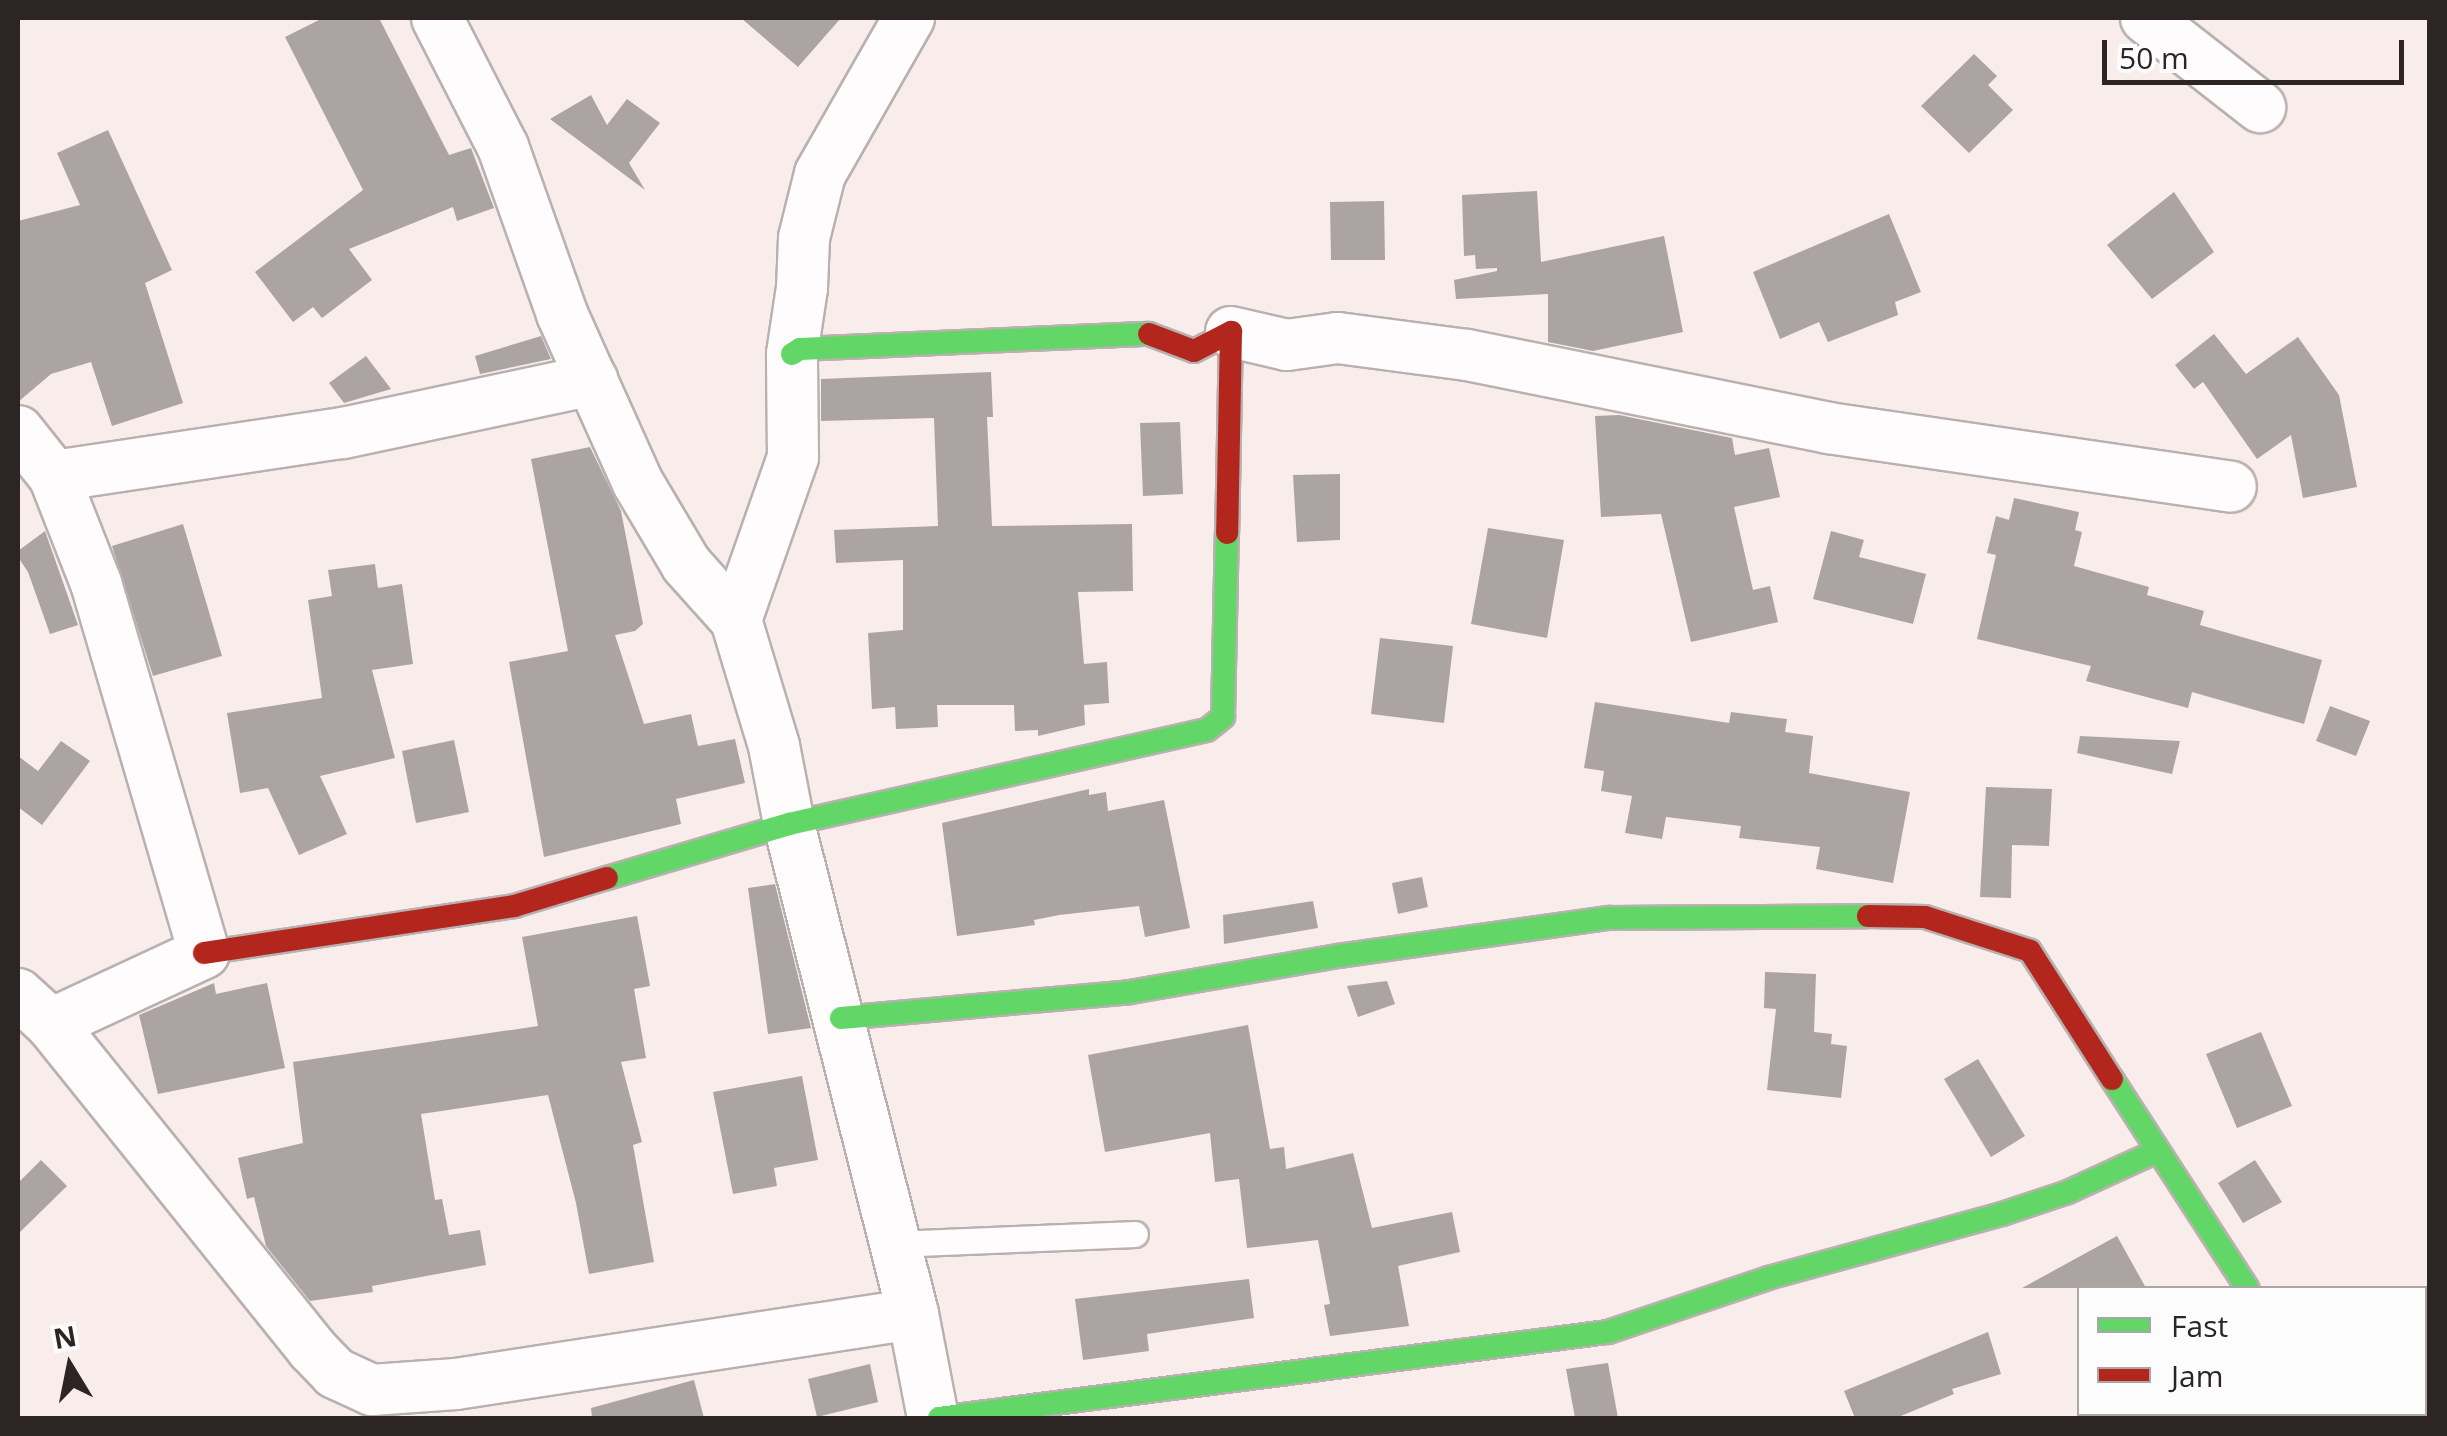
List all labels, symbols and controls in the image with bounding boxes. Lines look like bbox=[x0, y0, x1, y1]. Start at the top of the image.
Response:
scale bar bbox=[2107, 20, 2410, 82]
text: 50 m bbox=[2119, 37, 2189, 78]
legend bbox=[2077, 1286, 2427, 1416]
text: Fast bbox=[2171, 1305, 2228, 1346]
north arrow bbox=[20, 1316, 120, 1416]
text: N bbox=[50, 1316, 79, 1357]
text: Jam bbox=[2171, 1355, 2224, 1396]

